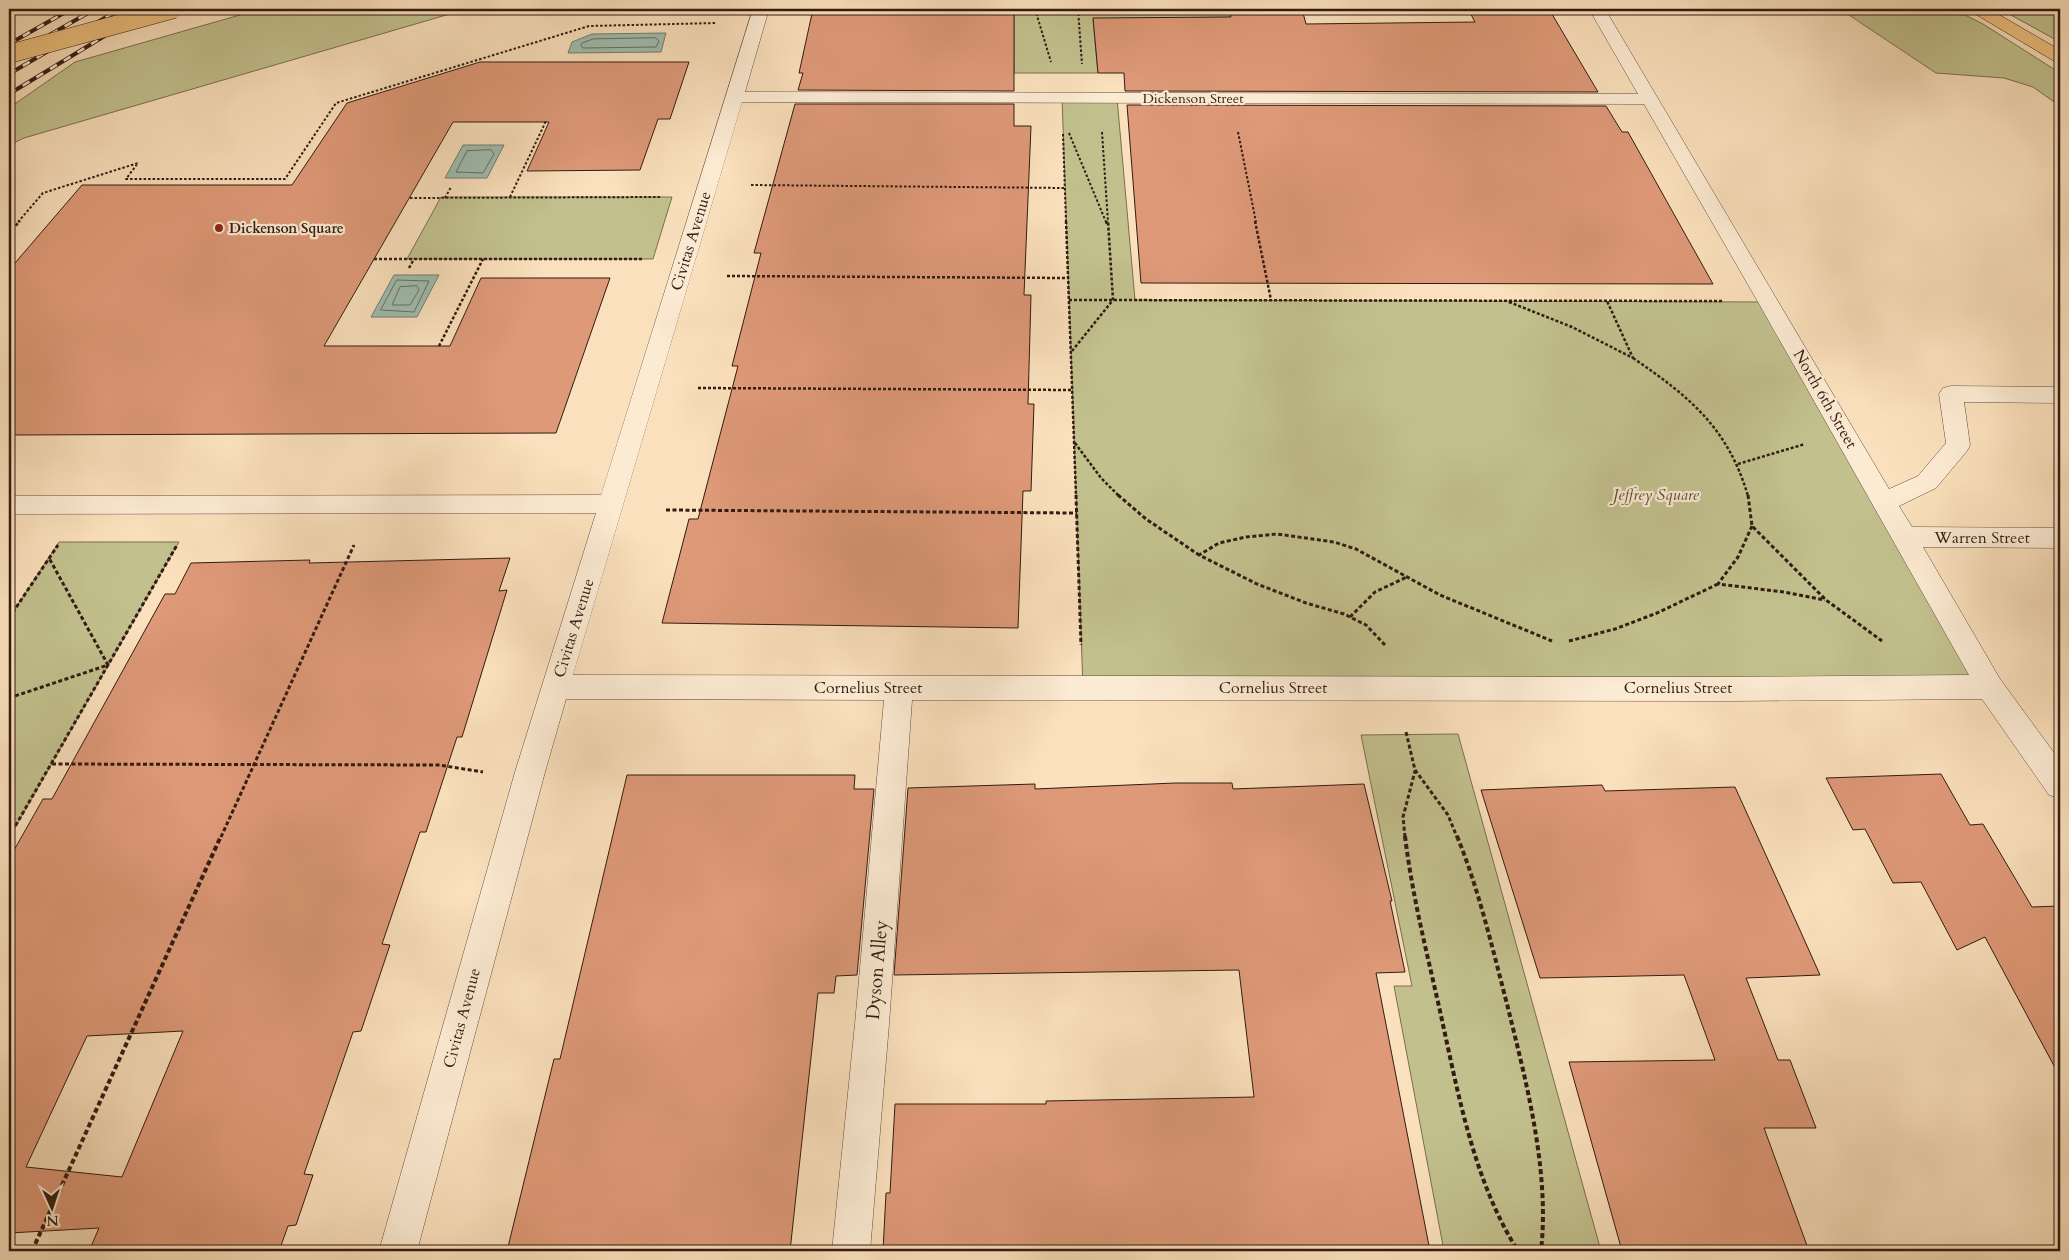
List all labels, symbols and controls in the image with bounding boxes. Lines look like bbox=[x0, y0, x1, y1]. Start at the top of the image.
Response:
street label: Dickenson Street bbox=[1142, 89, 1244, 108]
street label: Civitas Avenue bbox=[665, 189, 717, 293]
place label: Dickenson Square bbox=[229, 219, 344, 238]
marker: Dickenson Square bbox=[213, 222, 225, 234]
street label: North 6th Street bbox=[1788, 345, 1862, 453]
park label: Jeffrey Square bbox=[1609, 484, 1700, 506]
street label: Warren Street bbox=[1933, 527, 2030, 549]
street label: Civitas Avenue bbox=[548, 576, 600, 680]
street label: Cornelius Street bbox=[814, 677, 922, 699]
street label: Cornelius Street bbox=[1219, 677, 1327, 699]
street label: Cornelius Street bbox=[1624, 677, 1732, 699]
street label: Dyson Alley bbox=[860, 919, 894, 1021]
street label: Civitas Avenue bbox=[438, 965, 486, 1071]
north arrow bbox=[28, 1182, 78, 1232]
text: N bbox=[46, 1211, 59, 1230]

